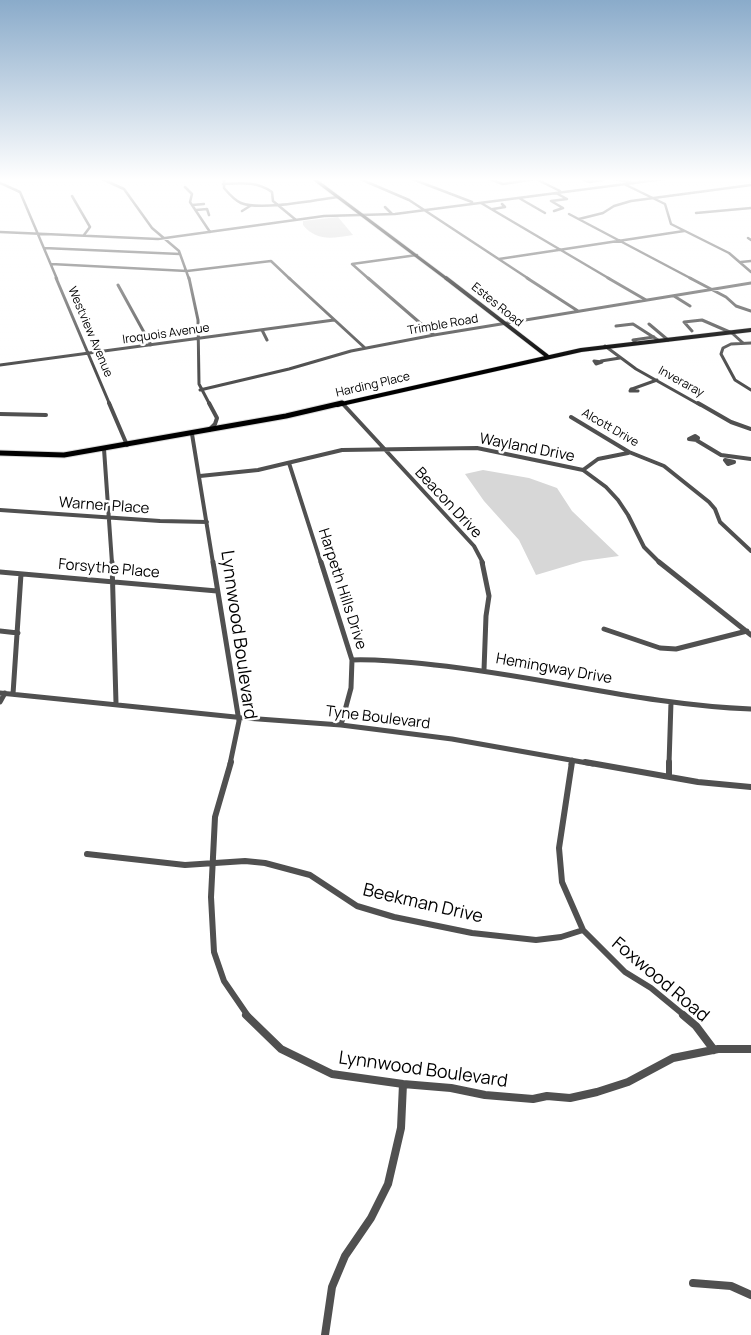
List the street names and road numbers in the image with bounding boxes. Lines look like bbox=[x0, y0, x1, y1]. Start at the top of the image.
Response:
street label: Estes Road bbox=[468, 280, 526, 330]
street label: Westview Avenue bbox=[64, 285, 116, 379]
street label: Trimble Road bbox=[406, 312, 480, 338]
street label: Iroquois Avenue bbox=[121, 321, 211, 347]
street label: Inveraray bbox=[656, 364, 706, 400]
street label: Harding Place bbox=[334, 369, 412, 401]
street label: Alcott Drive bbox=[579, 406, 641, 450]
street label: Wayland Drive bbox=[478, 430, 576, 466]
street label: Beacon Drive bbox=[411, 464, 485, 542]
street label: Warner Place bbox=[58, 494, 150, 518]
street label: Harpeth Hills Drive bbox=[314, 526, 370, 652]
street label: Lynnwood Boulevard bbox=[215, 549, 261, 721]
street label: Forsythe Place bbox=[57, 556, 161, 582]
street label: Hemingway Drive bbox=[494, 650, 614, 688]
street label: Tyne Boulevard bbox=[325, 703, 431, 733]
street label: Beekman Drive bbox=[361, 880, 485, 928]
street label: Foxwood Road bbox=[607, 933, 713, 1027]
street label: Lynnwood Boulevard bbox=[337, 1047, 509, 1093]

